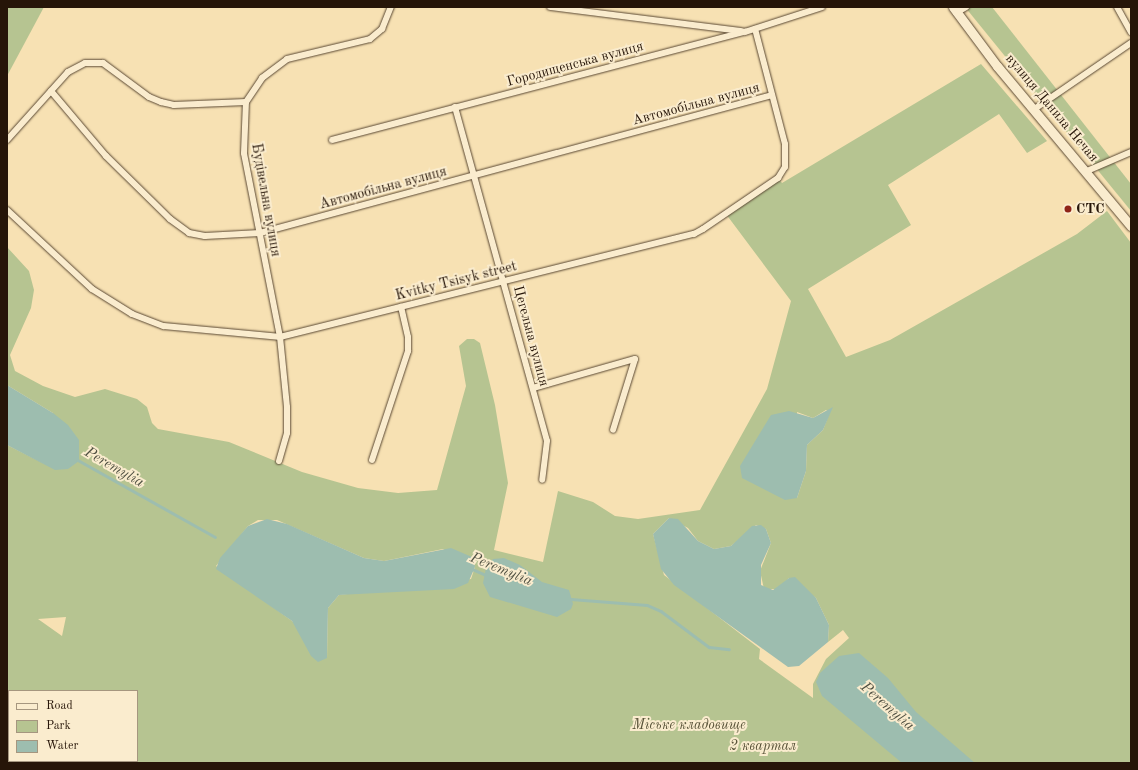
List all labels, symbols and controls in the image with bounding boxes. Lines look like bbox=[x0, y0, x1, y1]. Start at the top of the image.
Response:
street label: Городищенська вулиця bbox=[505, 38, 645, 90]
street label: вулиця Данила Нечая bbox=[1002, 51, 1102, 165]
street label: Автомобільна вулиця bbox=[631, 79, 761, 129]
street label: Будівельна вулиця bbox=[248, 142, 284, 258]
street label: Автомобільна вулиця bbox=[318, 163, 448, 213]
place label: СТС bbox=[1076, 201, 1105, 217]
marker: СТС bbox=[1063, 204, 1073, 214]
street label: Kvitky Tsisyk street bbox=[394, 258, 518, 304]
street label: Цегельна вулиця bbox=[509, 284, 553, 388]
water label: Peremylia bbox=[81, 444, 147, 492]
water label: Peremylia bbox=[467, 549, 535, 591]
water label: Peremylia bbox=[856, 679, 918, 735]
legend bbox=[8, 690, 138, 762]
text: Road bbox=[46, 700, 73, 712]
park label: Міське кладовище bbox=[632, 717, 746, 733]
text: Park bbox=[46, 720, 71, 732]
park label: 2 квартал bbox=[730, 738, 796, 754]
text: Water bbox=[46, 740, 78, 752]

